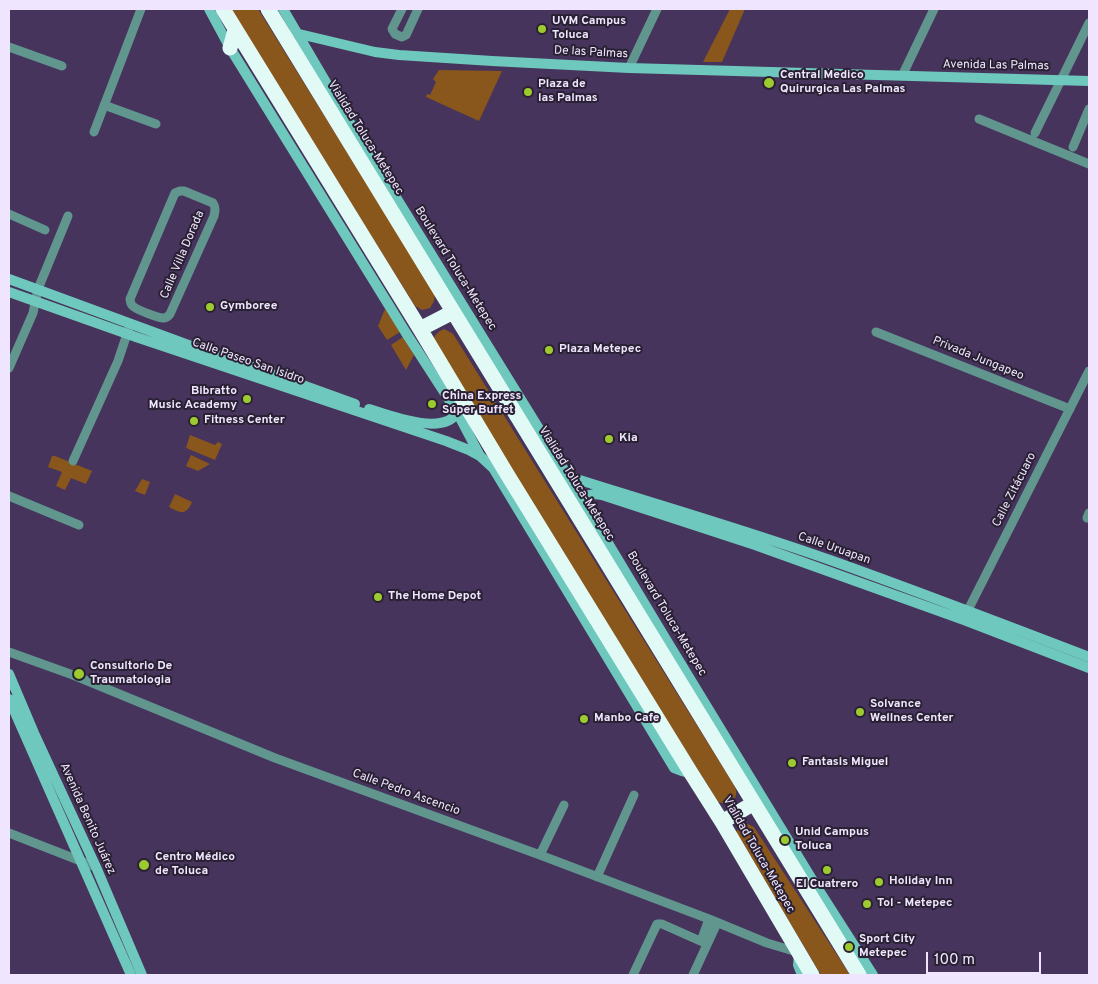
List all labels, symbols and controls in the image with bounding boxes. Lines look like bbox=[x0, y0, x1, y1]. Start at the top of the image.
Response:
place label: UVM Campus Toluca bbox=[552, 15, 626, 43]
marker: UVM Campus Toluca bbox=[536, 23, 548, 35]
street label: De las Palmas bbox=[554, 44, 628, 62]
street label: Avenida Las Palmas bbox=[943, 58, 1049, 74]
place label: Central Medico Quirurgica Las Palmas bbox=[780, 69, 906, 97]
marker: Central Medico Quirurgica Las Palmas bbox=[762, 76, 776, 90]
street label: Vialidad Toluca-Metepec bbox=[324, 78, 406, 198]
place label: Plaza de las Palmas bbox=[538, 78, 598, 106]
marker: Plaza de las Palmas bbox=[522, 86, 534, 98]
street label: Boulevard Toluca-Metepec bbox=[411, 205, 499, 333]
street label: Calle Villa Dorada bbox=[158, 209, 208, 301]
place label: Gymboree bbox=[220, 300, 277, 314]
marker: Gymboree bbox=[204, 301, 216, 313]
street label: Privada Jungapeo bbox=[930, 334, 1026, 384]
street label: Calle Paseo San Isidro bbox=[190, 336, 306, 388]
place label: Plaza Metepec bbox=[559, 343, 641, 357]
marker: Plaza Metepec bbox=[543, 344, 555, 356]
place label: Bibratto Music Academy bbox=[149, 385, 237, 413]
place label: China Express Súper Buffet bbox=[442, 390, 521, 418]
marker: Bibratto Music Academy bbox=[241, 393, 253, 405]
marker: China Express Súper Buffet bbox=[426, 398, 438, 410]
place label: Fitness Center bbox=[204, 414, 285, 428]
marker: Fitness Center bbox=[188, 415, 200, 427]
street label: Vialidad Toluca-Metepec bbox=[535, 424, 617, 544]
place label: Kia bbox=[619, 432, 638, 446]
marker: Kia bbox=[603, 433, 615, 445]
street label: Calle Zitácuaro bbox=[990, 450, 1040, 530]
street label: Calle Uruapan bbox=[796, 530, 872, 568]
street label: Boulevard Toluca-Metepec bbox=[623, 549, 709, 679]
place label: The Home Depot bbox=[388, 590, 481, 604]
marker: The Home Depot bbox=[372, 591, 384, 603]
place label: Consultorio De Traumatologia bbox=[90, 660, 172, 688]
marker: Consultorio De Traumatologia bbox=[72, 667, 86, 681]
place label: Solvance Wellnes Center bbox=[870, 698, 954, 726]
marker: Solvance Wellnes Center bbox=[854, 706, 866, 718]
place label: Manbo Cafe bbox=[594, 712, 660, 726]
marker: Manbo Cafe bbox=[578, 713, 590, 725]
place label: Fantasis Miguel bbox=[802, 756, 888, 770]
marker: Fantasis Miguel bbox=[786, 757, 798, 769]
street label: Avenida Benito Juárez bbox=[56, 761, 118, 877]
street label: Calle Pedro Ascencio bbox=[350, 767, 462, 819]
street label: Vialidad Toluca-Metepec bbox=[719, 794, 797, 916]
place label: Unid Campus Toluca bbox=[795, 826, 869, 854]
marker: Unid Campus Toluca bbox=[779, 834, 791, 846]
place label: Centro Médico de Toluca bbox=[155, 851, 235, 879]
marker: Centro Médico de Toluca bbox=[137, 858, 151, 872]
marker: El Cuatrero bbox=[821, 864, 833, 876]
place label: Holiday Inn bbox=[889, 875, 952, 889]
marker: Holiday Inn bbox=[873, 876, 885, 888]
place label: El Cuatrero bbox=[796, 878, 858, 892]
place label: Tol - Metepec bbox=[877, 897, 953, 911]
marker: Tol - Metepec bbox=[861, 898, 873, 910]
place label: Sport City Metepec bbox=[859, 933, 915, 961]
marker: Sport City Metepec bbox=[843, 941, 855, 953]
scale bar bbox=[928, 942, 1043, 974]
text: 100 m bbox=[934, 951, 975, 970]

